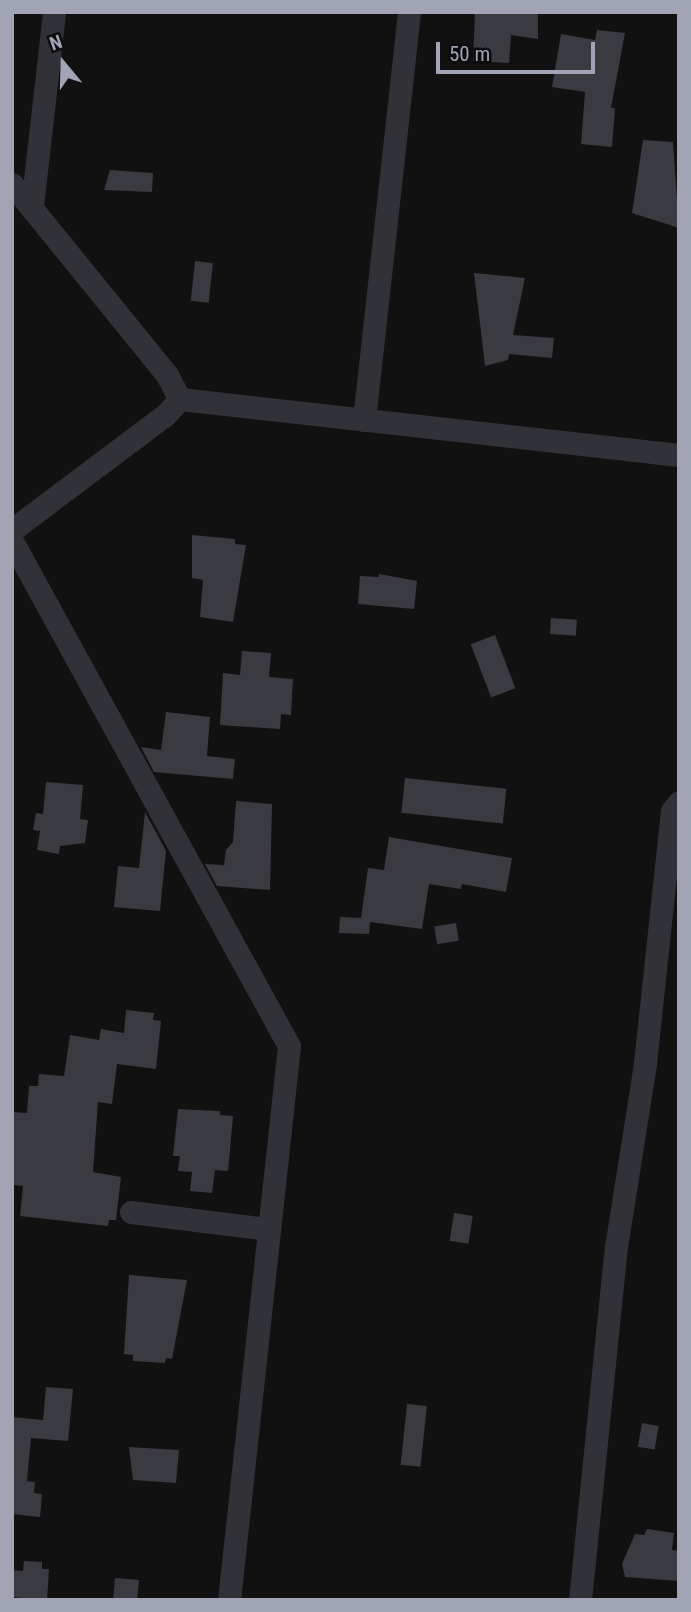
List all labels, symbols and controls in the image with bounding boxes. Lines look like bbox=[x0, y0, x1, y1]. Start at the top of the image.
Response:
north arrow bbox=[28, 28, 98, 98]
scale bar bbox=[439, 28, 598, 72]
text: N bbox=[47, 30, 65, 55]
text: 50 m bbox=[449, 42, 490, 66]

